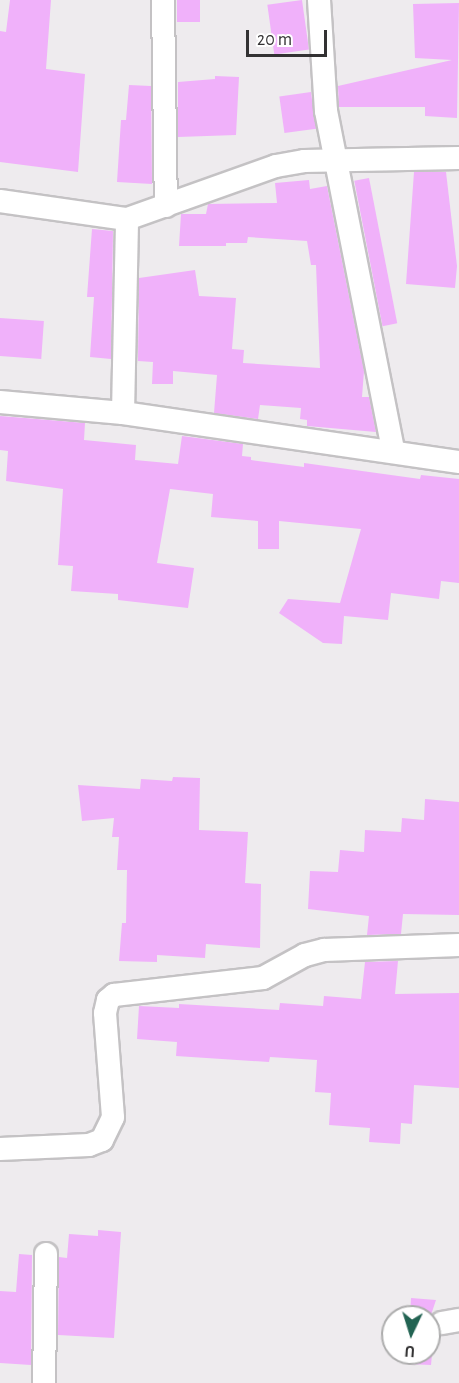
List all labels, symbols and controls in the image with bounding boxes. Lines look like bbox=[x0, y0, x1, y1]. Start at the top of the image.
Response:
scale bar bbox=[249, 18, 330, 56]
text: 20 m bbox=[257, 31, 292, 49]
north arrow bbox=[381, 1305, 441, 1365]
text: U bbox=[404, 1343, 416, 1359]

